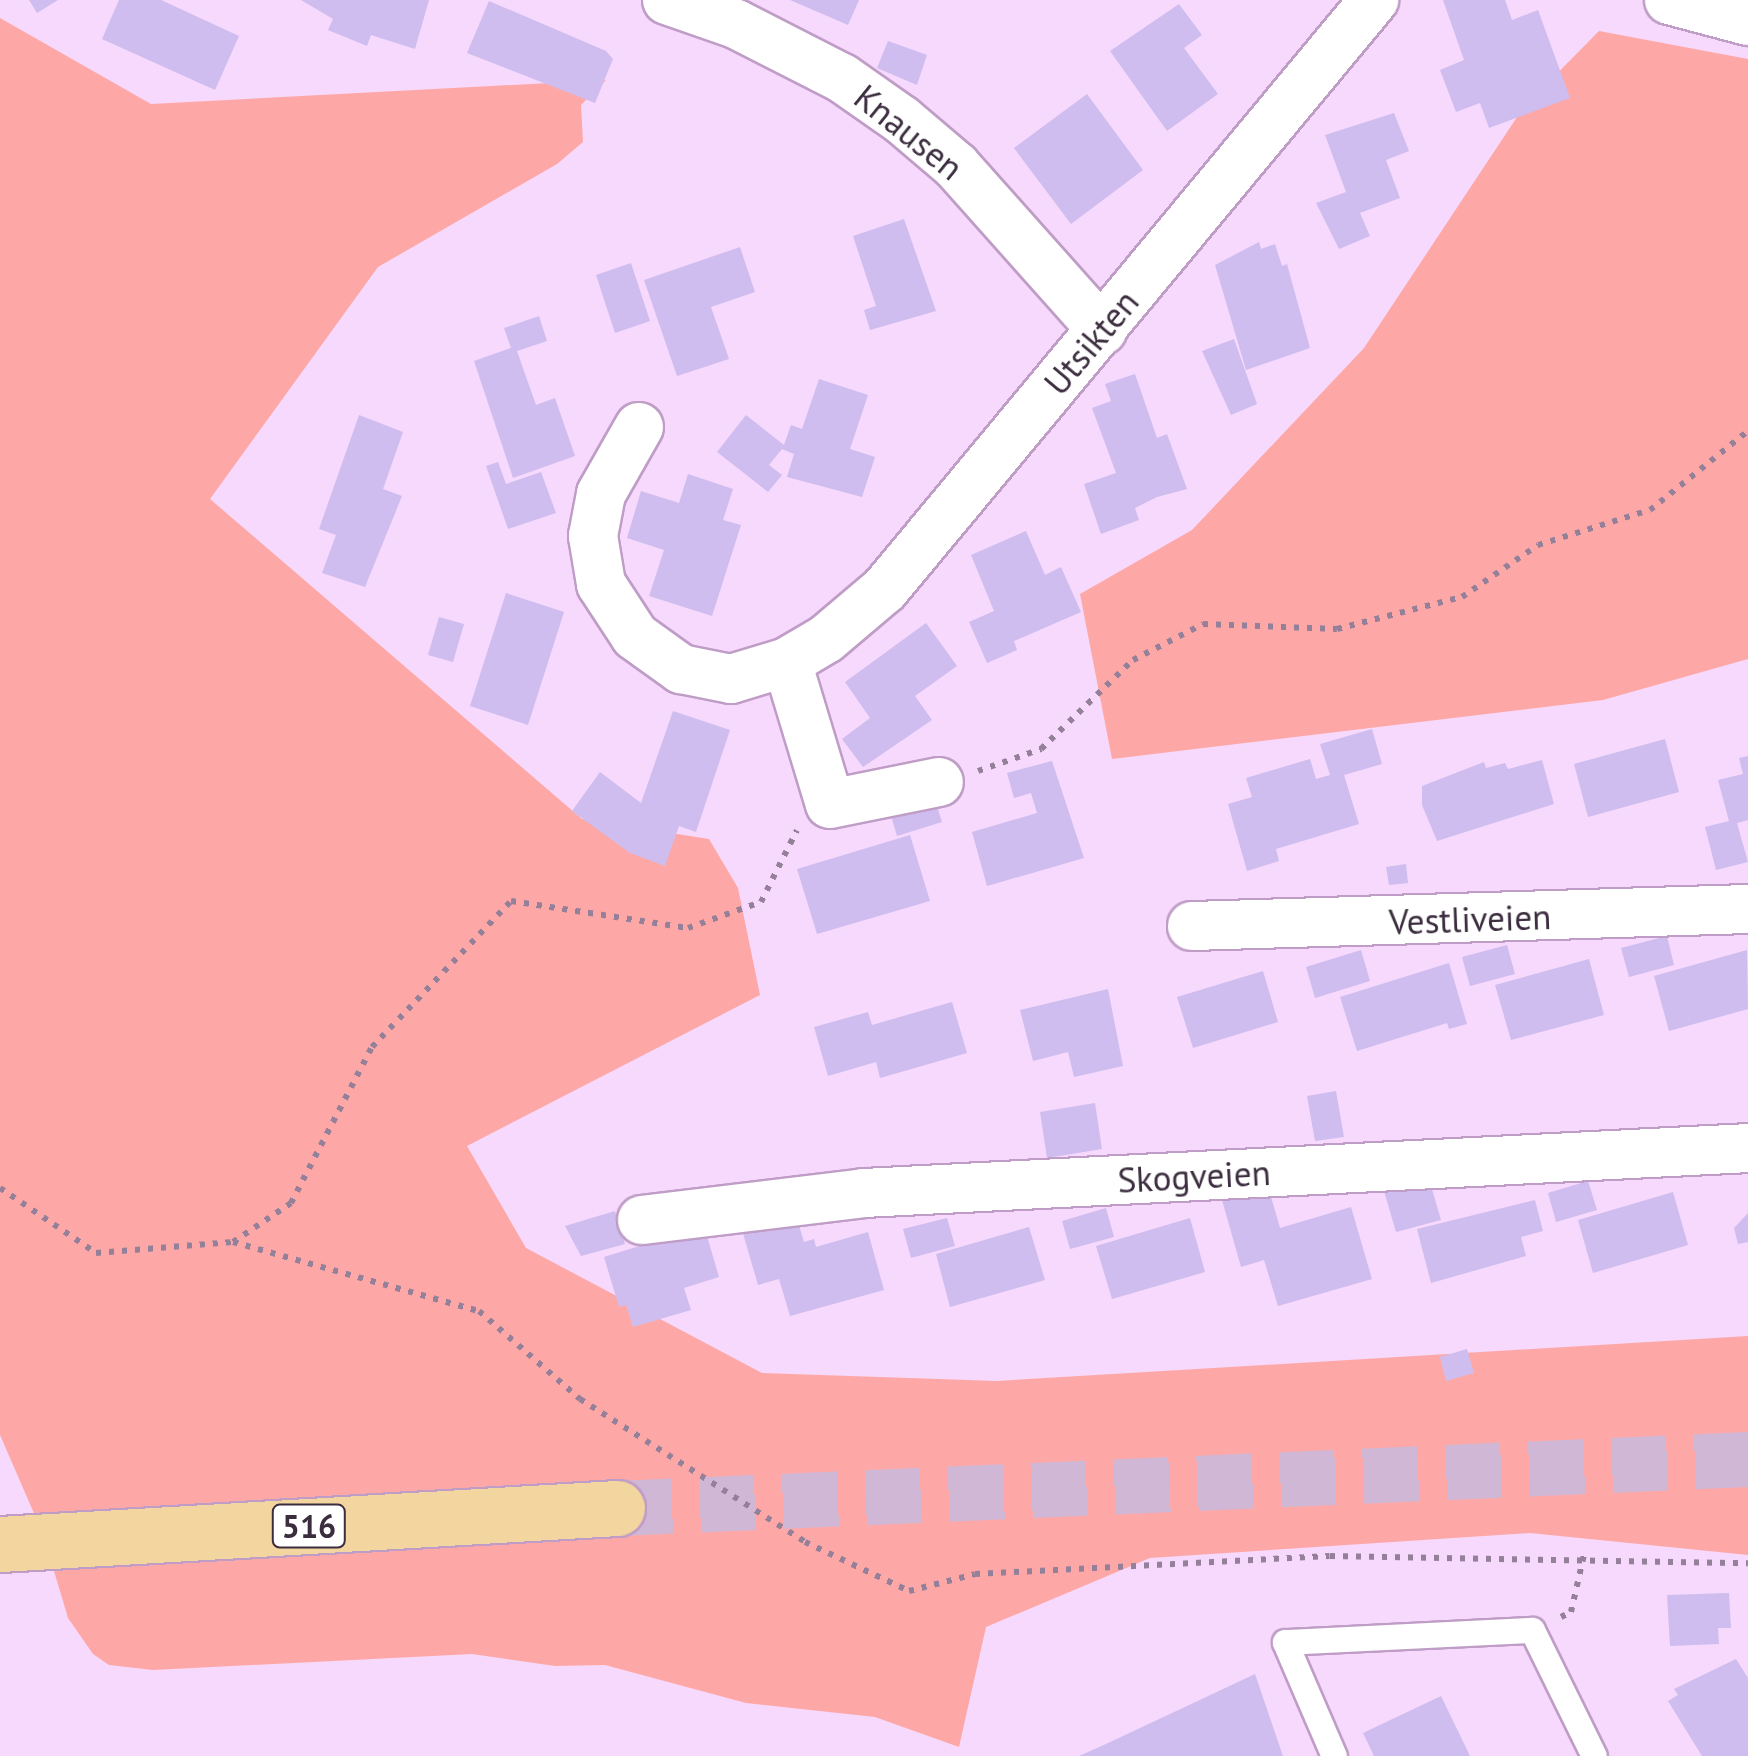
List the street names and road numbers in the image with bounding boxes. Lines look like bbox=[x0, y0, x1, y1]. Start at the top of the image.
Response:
street label: Knausen bbox=[846, 76, 972, 188]
street label: Utsikten bbox=[1035, 281, 1147, 403]
street label: Vestliveien bbox=[1388, 895, 1552, 943]
street label: Skogveien bbox=[1116, 1151, 1272, 1201]
road number: 516 bbox=[272, 1499, 346, 1553]

